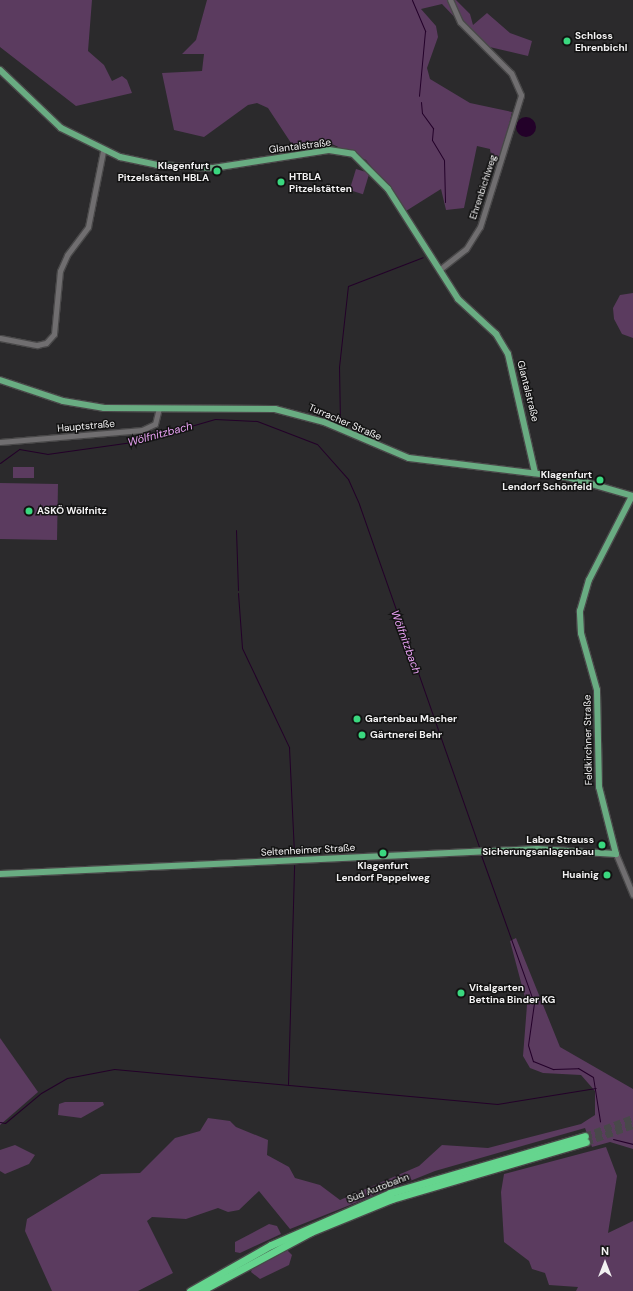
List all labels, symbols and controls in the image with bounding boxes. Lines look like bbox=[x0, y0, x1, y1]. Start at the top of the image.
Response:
place label: Schloss Ehrenbichl bbox=[575, 29, 627, 52]
marker: Schloss Ehrenbichl bbox=[562, 36, 572, 46]
street label: Glantalstraße bbox=[268, 136, 332, 156]
street label: Ehrenbichlweg bbox=[467, 153, 499, 221]
place label: Klagenfurt Pitzelstätten HBLA bbox=[118, 159, 209, 182]
marker: Klagenfurt Pitzelstätten HBLA bbox=[212, 166, 222, 176]
place label: HTBLA Pitzelstätten bbox=[289, 170, 352, 194]
marker: HTBLA Pitzelstätten bbox=[276, 177, 286, 187]
street label: Glantalstraße bbox=[515, 359, 541, 423]
street label: Turracher Straße bbox=[307, 401, 383, 443]
street label: Hauptstraße bbox=[57, 417, 115, 435]
water label: Wölfnitzbach bbox=[126, 419, 194, 449]
place label: Klagenfurt Lendorf Schönfeld bbox=[502, 468, 592, 492]
marker: Klagenfurt Lendorf Schönfeld bbox=[595, 475, 605, 485]
place label: ASKÖ Wölfnitz bbox=[37, 505, 107, 517]
marker: ASKÖ Wölfnitz bbox=[24, 506, 34, 516]
water label: Wölfnitzbach bbox=[388, 608, 424, 676]
street label: Feldkirchner Straße bbox=[581, 695, 595, 785]
place label: Gartenbau Macher bbox=[365, 713, 457, 725]
marker: Gartenbau Macher bbox=[352, 714, 362, 724]
place label: Gärtnerei Behr bbox=[370, 729, 442, 741]
marker: Gärtnerei Behr bbox=[357, 730, 367, 740]
place label: Labor Strauss Sicherungsanlagenbau bbox=[482, 833, 594, 856]
marker: Labor Strauss Sicherungsanlagenbau bbox=[597, 840, 607, 850]
street label: Seltenheimer Straße bbox=[260, 842, 356, 858]
marker: Klagenfurt Lendorf Pappelweg bbox=[378, 848, 388, 858]
place label: Klagenfurt Lendorf Pappelweg bbox=[336, 859, 430, 882]
place label: Huainig bbox=[562, 869, 599, 881]
marker: Huainig bbox=[602, 870, 612, 880]
place label: Vitalgarten Bettina Binder KG bbox=[469, 981, 555, 1004]
marker: Vitalgarten Bettina Binder KG bbox=[456, 988, 466, 998]
street label: Süd Autobahn bbox=[345, 1171, 411, 1205]
north arrow bbox=[585, 1243, 625, 1283]
text: N bbox=[601, 1244, 609, 1258]

